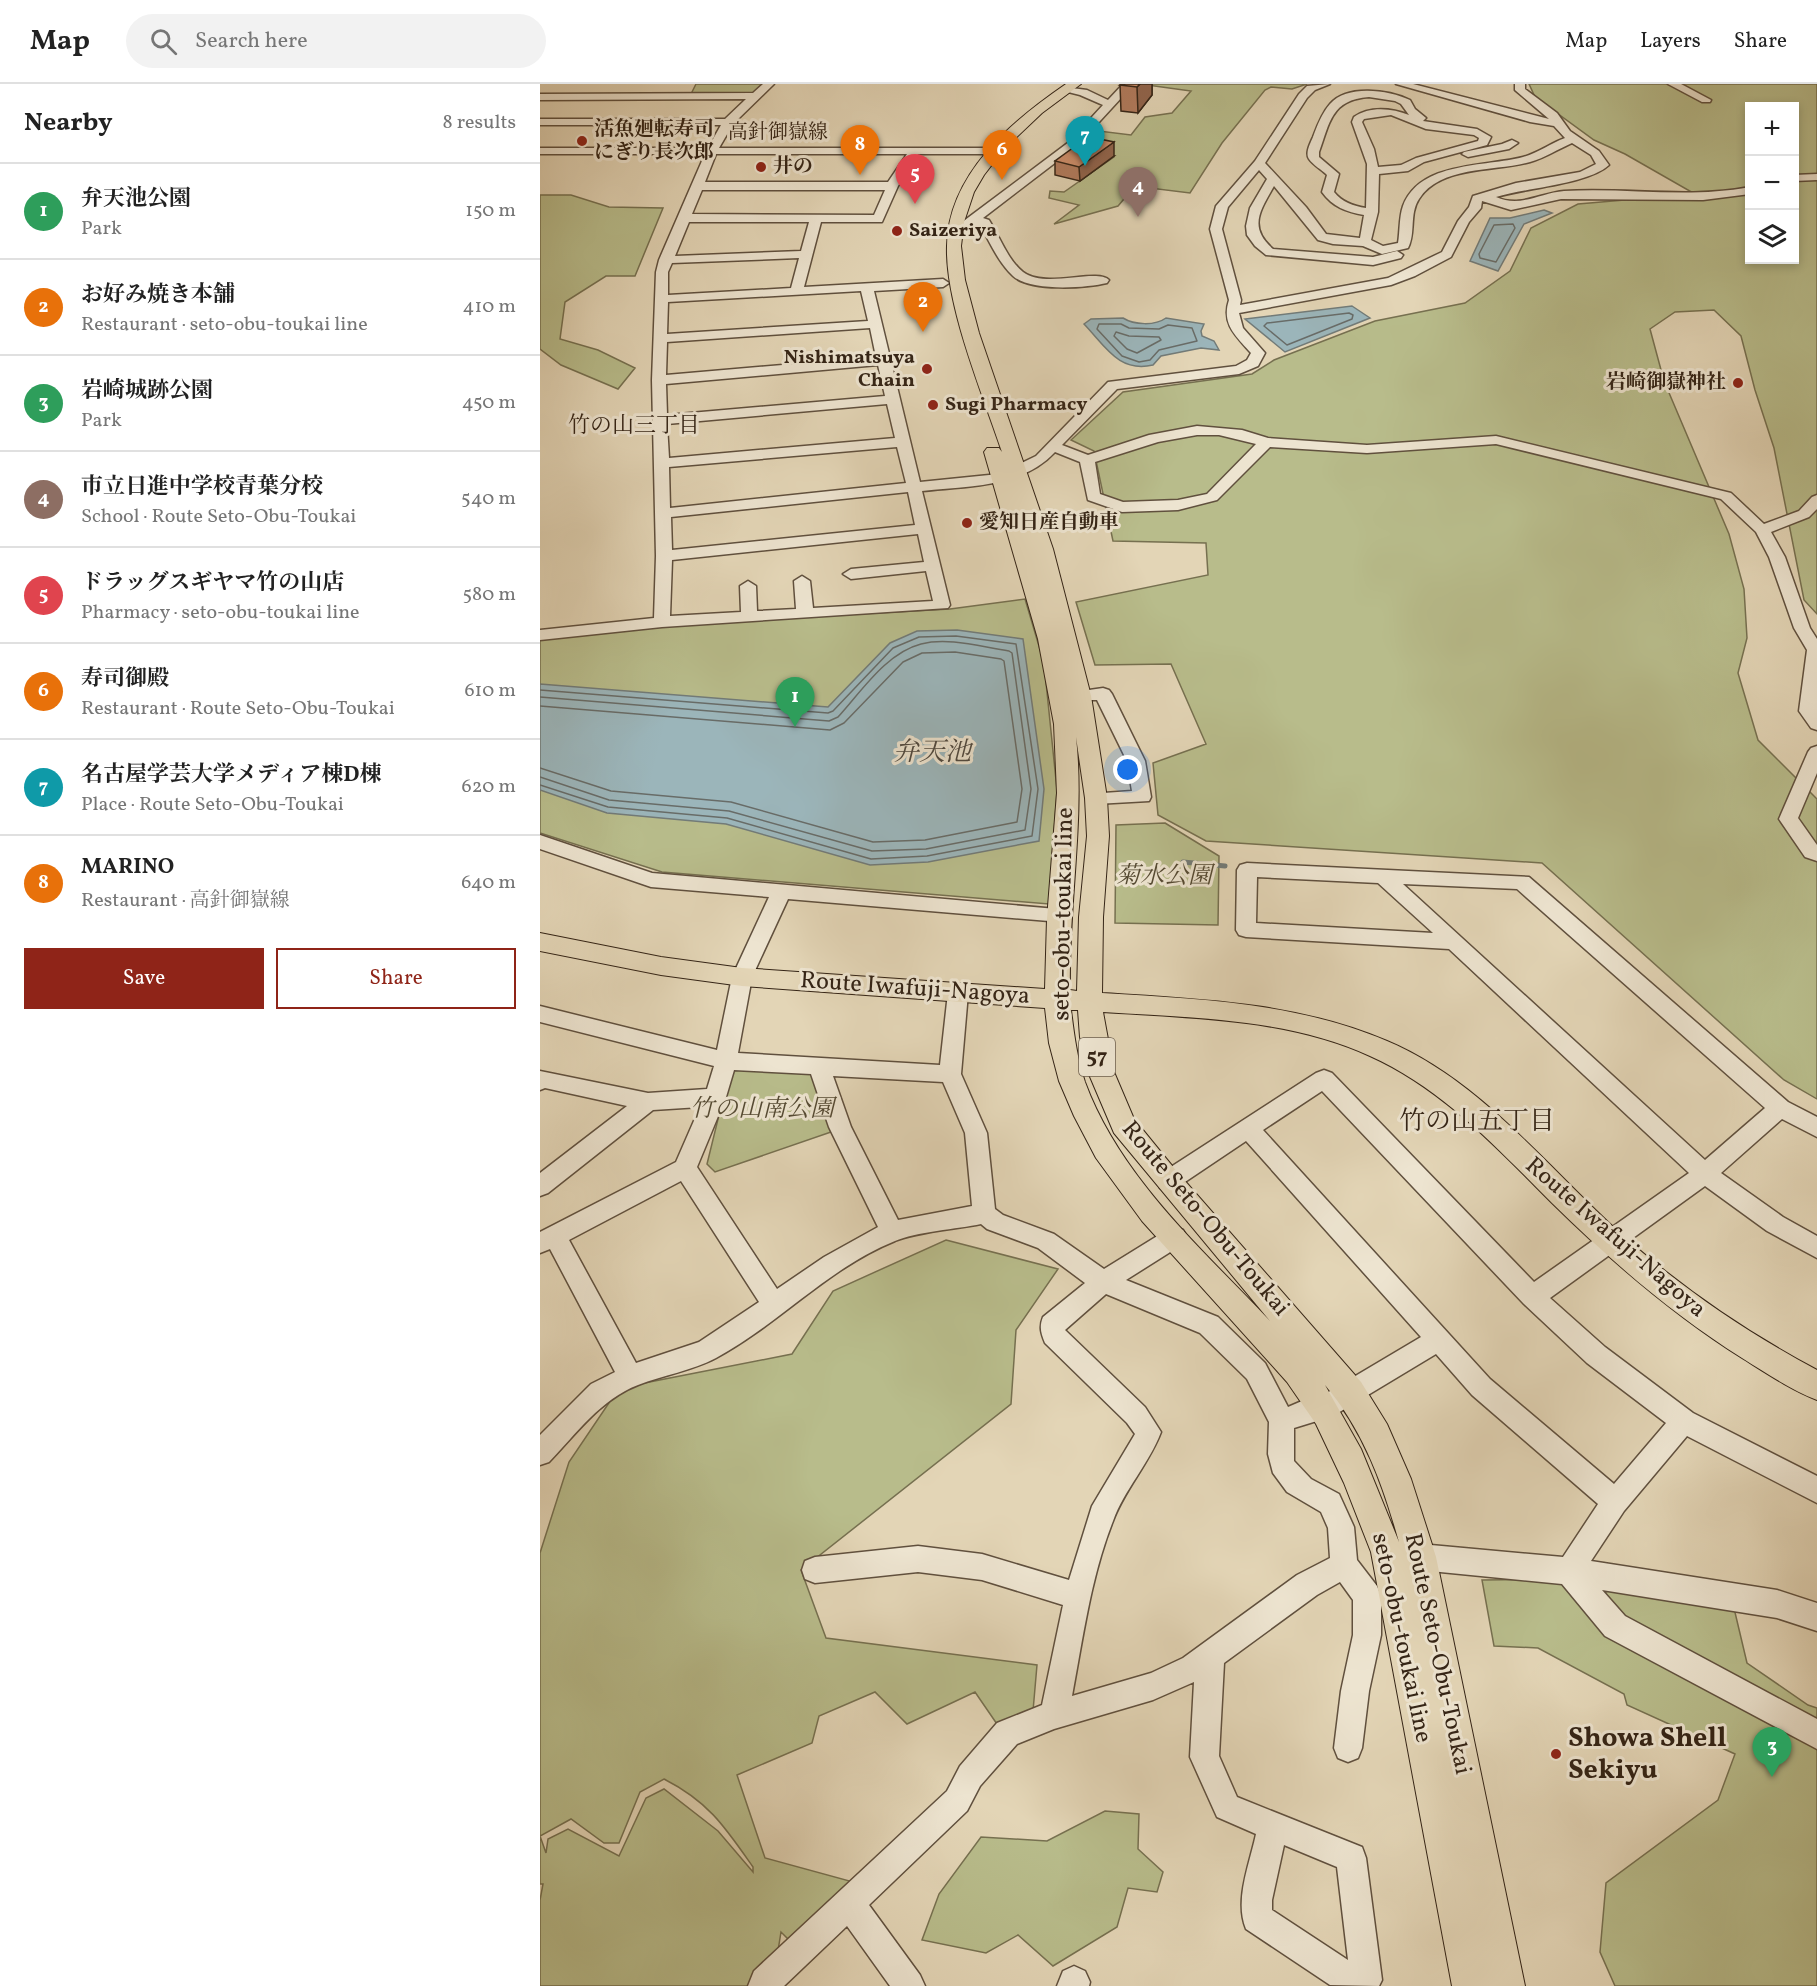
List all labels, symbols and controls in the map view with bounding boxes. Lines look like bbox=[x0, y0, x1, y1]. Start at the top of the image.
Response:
search box bbox=[126, 14, 546, 68]
text: Map bbox=[30, 22, 90, 61]
icon: search bbox=[147, 25, 180, 58]
text: Search here bbox=[195, 26, 308, 57]
text: Map bbox=[1565, 27, 1607, 56]
text: Layers bbox=[1640, 27, 1701, 56]
text: Share bbox=[1734, 27, 1787, 56]
map controls bbox=[1745, 102, 1799, 264]
button: + bbox=[1745, 102, 1799, 156]
text: Nearby bbox=[24, 105, 113, 141]
text: 8 results bbox=[443, 109, 516, 137]
place label: 活魚廻転寿司 にぎり長次郎 bbox=[594, 116, 714, 167]
pin: 7 bbox=[1066, 116, 1104, 166]
street label: 高針御嶽線 bbox=[728, 119, 828, 147]
pin: 8 bbox=[840, 126, 880, 175]
pin: 6 bbox=[982, 130, 1022, 180]
marker: 活魚廻転寿司 にぎり長次郎 bbox=[575, 134, 589, 148]
place label: 井の bbox=[773, 153, 813, 181]
pin: 5 bbox=[896, 154, 934, 204]
button: − bbox=[1745, 156, 1799, 210]
marker: 井の bbox=[754, 160, 768, 174]
pin: 4 bbox=[1118, 168, 1158, 217]
text: 弁天池公園 bbox=[81, 184, 191, 215]
text: 1 bbox=[39, 197, 48, 225]
text: 150 m bbox=[465, 197, 516, 225]
button: layers bbox=[1745, 210, 1799, 264]
text: Park bbox=[81, 215, 122, 243]
place label: Saizeriya bbox=[909, 217, 997, 245]
marker: Saizeriya bbox=[890, 224, 904, 238]
text: お好み焼き本舗 bbox=[81, 280, 235, 311]
pin: 2 bbox=[904, 282, 943, 332]
text: 2 bbox=[38, 293, 49, 321]
text: 410 m bbox=[463, 293, 516, 321]
text: Restaurant · seto-obu-toukai line bbox=[81, 311, 368, 339]
place label: Nishimatsuya Chain bbox=[784, 344, 915, 395]
marker: Nishimatsuya Chain bbox=[920, 362, 934, 376]
place label: 岩崎御嶽神社 bbox=[1606, 369, 1726, 397]
text: 岩崎城跡公園 bbox=[81, 376, 213, 407]
marker: 岩崎御嶽神社 bbox=[1731, 376, 1745, 390]
text: 3 bbox=[38, 389, 49, 417]
text: 450 m bbox=[462, 389, 516, 417]
place label: Sugi Pharmacy bbox=[945, 391, 1087, 419]
marker: Sugi Pharmacy bbox=[926, 398, 940, 412]
text: Park bbox=[81, 407, 122, 435]
district label: 竹の山三丁目 bbox=[568, 411, 700, 442]
text: 市立日進中学校青葉分校 bbox=[81, 472, 323, 503]
text: 4 bbox=[37, 485, 50, 513]
text: 540 m bbox=[461, 485, 516, 513]
text: School · Route Seto-Obu-Toukai bbox=[81, 503, 356, 531]
place label: 愛知日産自動車 bbox=[979, 509, 1119, 537]
marker: 愛知日産自動車 bbox=[960, 516, 974, 530]
text: ドラッグスギヤマ竹の山店 bbox=[81, 568, 344, 599]
text: 5 bbox=[39, 581, 48, 609]
text: 580 m bbox=[463, 581, 516, 609]
text: Pharmacy · seto-obu-toukai line bbox=[81, 599, 360, 627]
text: 寿司御殿 bbox=[81, 664, 169, 695]
text: 6 bbox=[38, 677, 49, 705]
text: 610 m bbox=[464, 677, 516, 705]
pin: 1 bbox=[776, 678, 814, 727]
text: Restaurant · Route Seto-Obu-Toukai bbox=[81, 695, 395, 723]
water label: 弁天池 bbox=[893, 735, 974, 771]
your location bbox=[1113, 755, 1142, 784]
text: 名古屋学芸大学メディア棟D棟 bbox=[81, 760, 381, 791]
text: 7 bbox=[39, 773, 48, 801]
text: 620 m bbox=[462, 773, 516, 801]
text: Place · Route Seto-Obu-Toukai bbox=[81, 791, 344, 819]
street label: seto-obu-toukai line bbox=[1045, 807, 1083, 1021]
text: MARINO bbox=[81, 852, 174, 883]
park label: 菊水公園 bbox=[1116, 860, 1216, 894]
text: 8 bbox=[38, 869, 49, 897]
text: 640 m bbox=[461, 869, 516, 897]
text: Restaurant · 高針御嶽線 bbox=[81, 887, 290, 915]
button: Save bbox=[24, 948, 264, 1009]
button: Share bbox=[276, 948, 516, 1009]
street label: Route Iwafuji-Nagoya bbox=[799, 964, 1031, 1014]
road number: 57 bbox=[1079, 1038, 1115, 1076]
park label: 竹の山南公園 bbox=[690, 1093, 838, 1127]
district label: 竹の山五丁目 bbox=[1399, 1104, 1555, 1140]
street label: Route Seto-Obu-Toukai bbox=[1113, 1114, 1297, 1324]
street label: Route Iwafuji-Nagoya bbox=[1517, 1150, 1713, 1326]
street label: seto-obu-toukai line bbox=[1362, 1530, 1440, 1746]
street label: Route Seto-Obu-Toukai bbox=[1395, 1530, 1479, 1778]
place label: Showa Shell Sekiyu bbox=[1568, 1719, 1726, 1790]
pin: 3 bbox=[1752, 1728, 1792, 1777]
marker: Showa Shell Sekiyu bbox=[1549, 1747, 1563, 1761]

